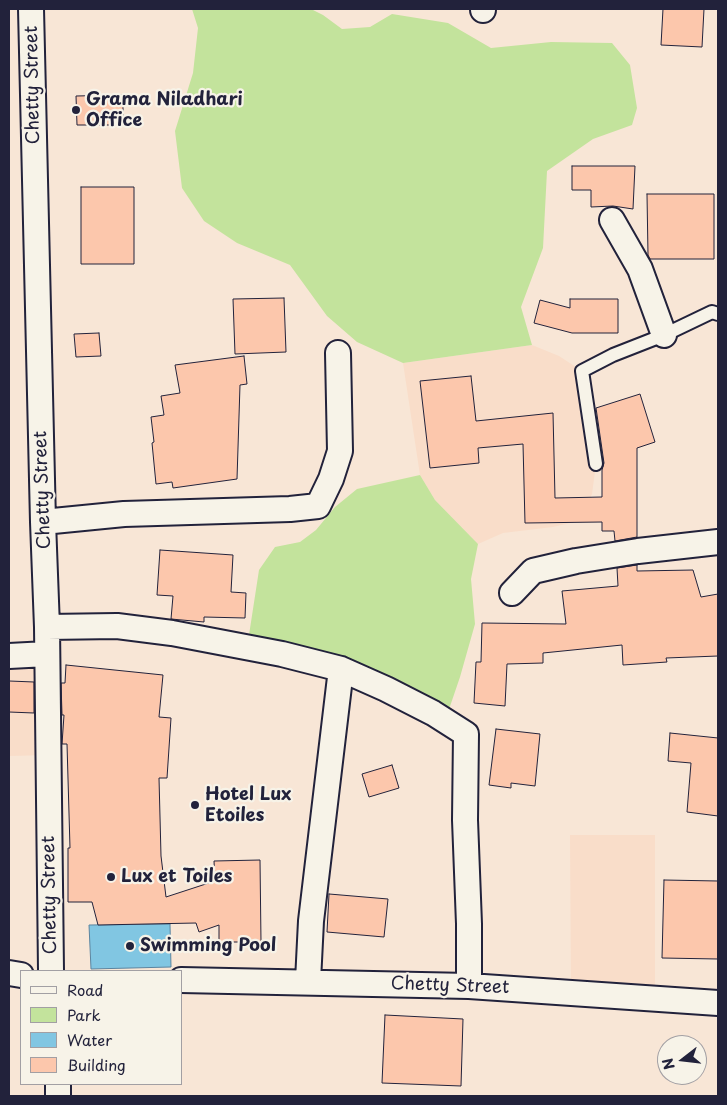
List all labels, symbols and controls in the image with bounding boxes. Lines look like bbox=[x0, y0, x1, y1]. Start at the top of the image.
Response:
street label: Chetty Street bbox=[21, 25, 45, 145]
place label: Grama Niladhari Office bbox=[86, 89, 243, 132]
marker: Grama Niladhari Office bbox=[70, 104, 82, 116]
street label: Chetty Street bbox=[30, 430, 56, 550]
place label: Hotel Lux Etoiles bbox=[205, 784, 291, 826]
marker: Hotel Lux Etoiles bbox=[189, 799, 201, 811]
street label: Chetty Street bbox=[38, 835, 62, 955]
place label: Lux et Toiles bbox=[121, 866, 232, 888]
marker: Lux et Toiles bbox=[105, 871, 117, 883]
place label: Swimming Pool bbox=[140, 935, 276, 957]
marker: Swimming Pool bbox=[124, 940, 136, 952]
legend bbox=[20, 970, 182, 1085]
street label: Chetty Street bbox=[390, 973, 510, 999]
text: Road bbox=[67, 978, 103, 1001]
text: Park bbox=[67, 1003, 101, 1026]
text: Water bbox=[67, 1028, 112, 1051]
north arrow bbox=[657, 1035, 707, 1085]
text: Building bbox=[67, 1053, 126, 1076]
text: N bbox=[656, 1056, 680, 1072]

